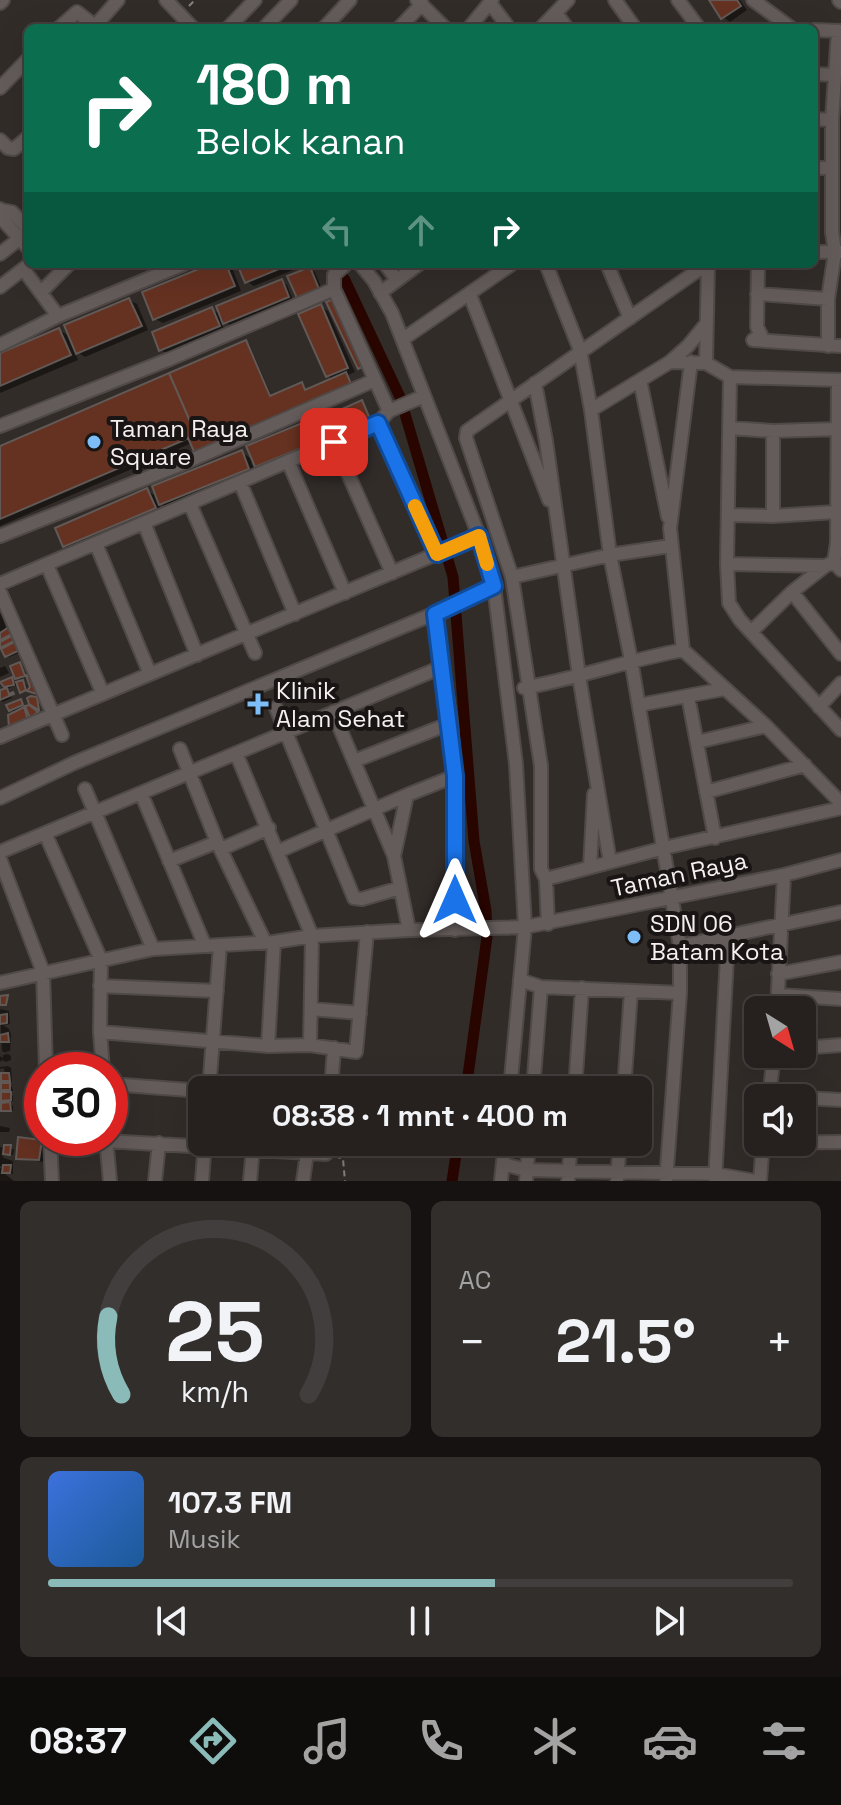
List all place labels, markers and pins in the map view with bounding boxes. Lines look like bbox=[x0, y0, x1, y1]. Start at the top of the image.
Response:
pin bbox=[300, 408, 368, 476]
place label: Taman Raya Square bbox=[110, 413, 248, 472]
marker: Taman Raya Square bbox=[85, 433, 103, 451]
place label: Klinik Alam Sehat bbox=[276, 675, 405, 734]
marker: Klinik Alam Sehat bbox=[247, 693, 269, 715]
place label: SDN 06 Batam Kota bbox=[650, 908, 784, 967]
marker: SDN 06 Batam Kota bbox=[625, 928, 643, 946]

